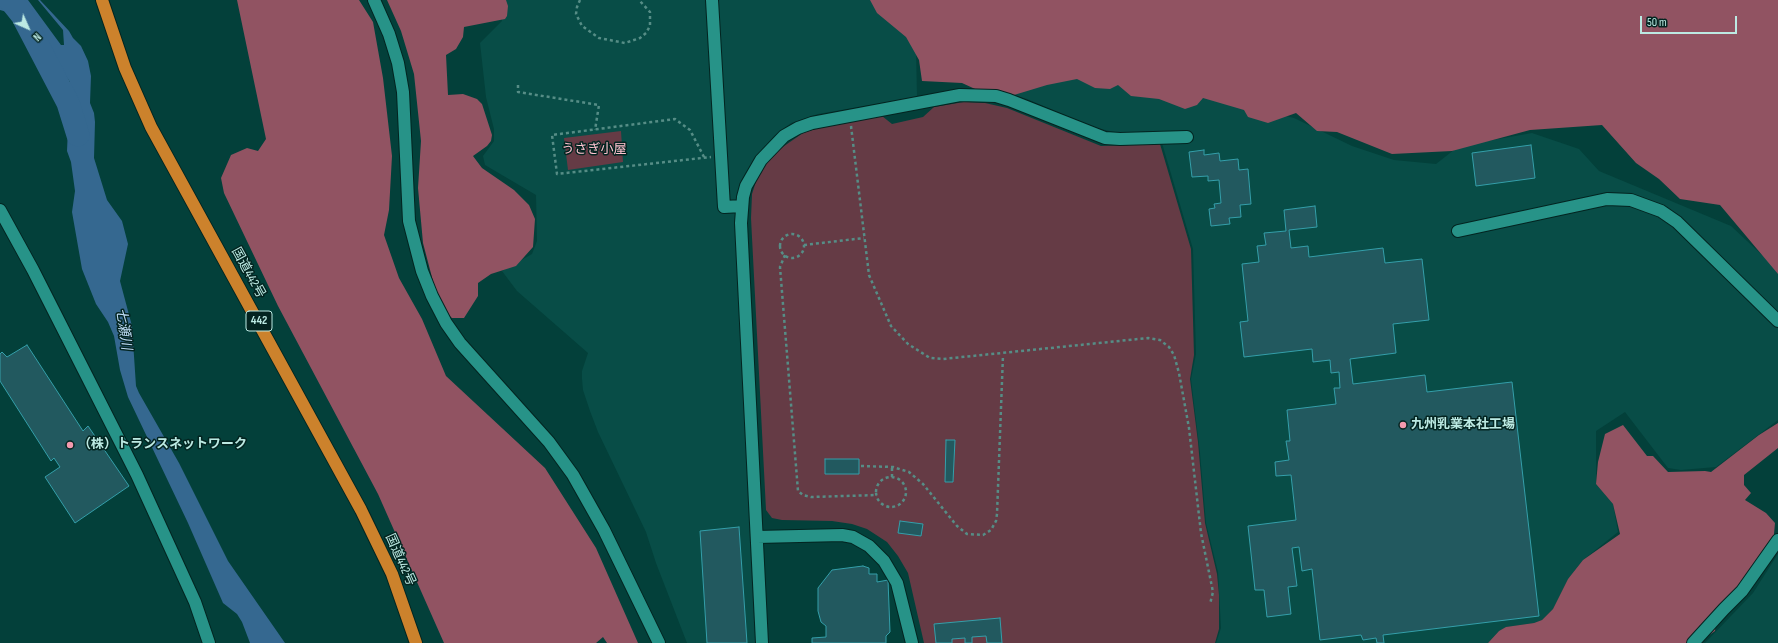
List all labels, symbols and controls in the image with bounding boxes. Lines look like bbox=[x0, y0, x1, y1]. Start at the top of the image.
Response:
north arrow bbox=[8, 8, 48, 48]
scale bar bbox=[1642, 8, 1739, 34]
text: 50 m bbox=[1647, 15, 1667, 30]
text: N bbox=[30, 30, 44, 44]
park label: うさぎ小屋 bbox=[562, 142, 626, 158]
street label: 国道442号 bbox=[228, 245, 268, 301]
water label: 七瀬川 bbox=[112, 307, 134, 351]
road number: 442 bbox=[246, 311, 272, 331]
place label: 九州乳業本社工場 bbox=[1411, 417, 1515, 433]
marker: 九州乳業本社工場 bbox=[1398, 420, 1408, 430]
place label: （株）トランスネットワーク bbox=[78, 437, 247, 453]
marker: （株）トランスネットワーク bbox=[65, 440, 75, 450]
street label: 国道442号 bbox=[382, 532, 418, 588]

